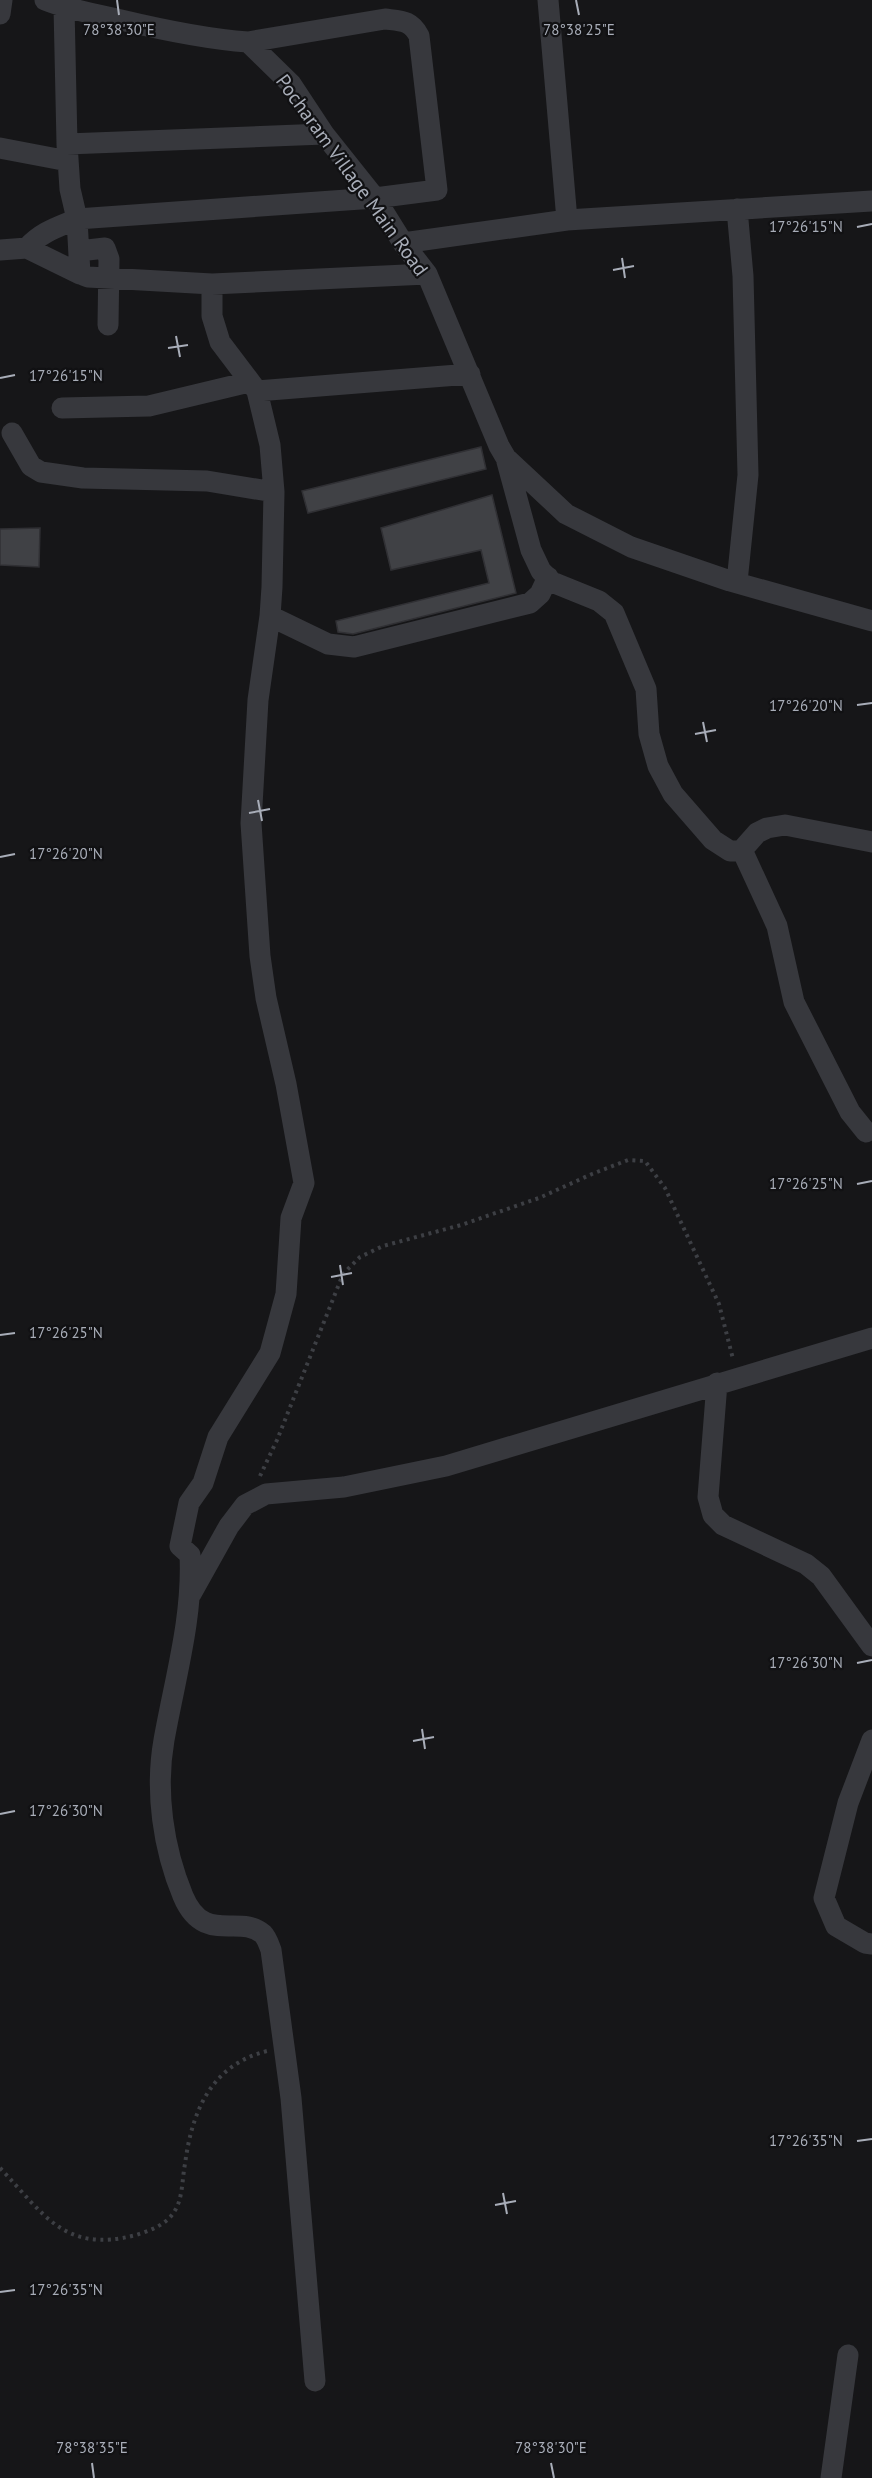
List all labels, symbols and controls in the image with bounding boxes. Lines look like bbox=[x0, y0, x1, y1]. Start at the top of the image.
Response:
text: 78°38'30"E bbox=[83, 20, 155, 39]
text: 78°38'25"E bbox=[543, 20, 615, 39]
street label: Pocharam Village Main Road bbox=[270, 69, 434, 281]
text: 17°26'15"N bbox=[769, 217, 843, 236]
text: 17°26'15"N bbox=[29, 366, 103, 385]
text: 17°26'20"N bbox=[769, 696, 843, 715]
text: 17°26'20"N bbox=[29, 844, 103, 863]
text: 17°26'25"N bbox=[769, 1174, 843, 1193]
text: 17°26'25"N bbox=[29, 1323, 103, 1342]
text: 17°26'30"N bbox=[769, 1653, 843, 1672]
text: 17°26'30"N bbox=[29, 1801, 103, 1820]
text: 17°26'35"N bbox=[769, 2131, 843, 2150]
text: 17°26'35"N bbox=[29, 2280, 103, 2299]
text: 78°38'35"E bbox=[56, 2438, 128, 2457]
text: 78°38'30"E bbox=[515, 2438, 587, 2457]

